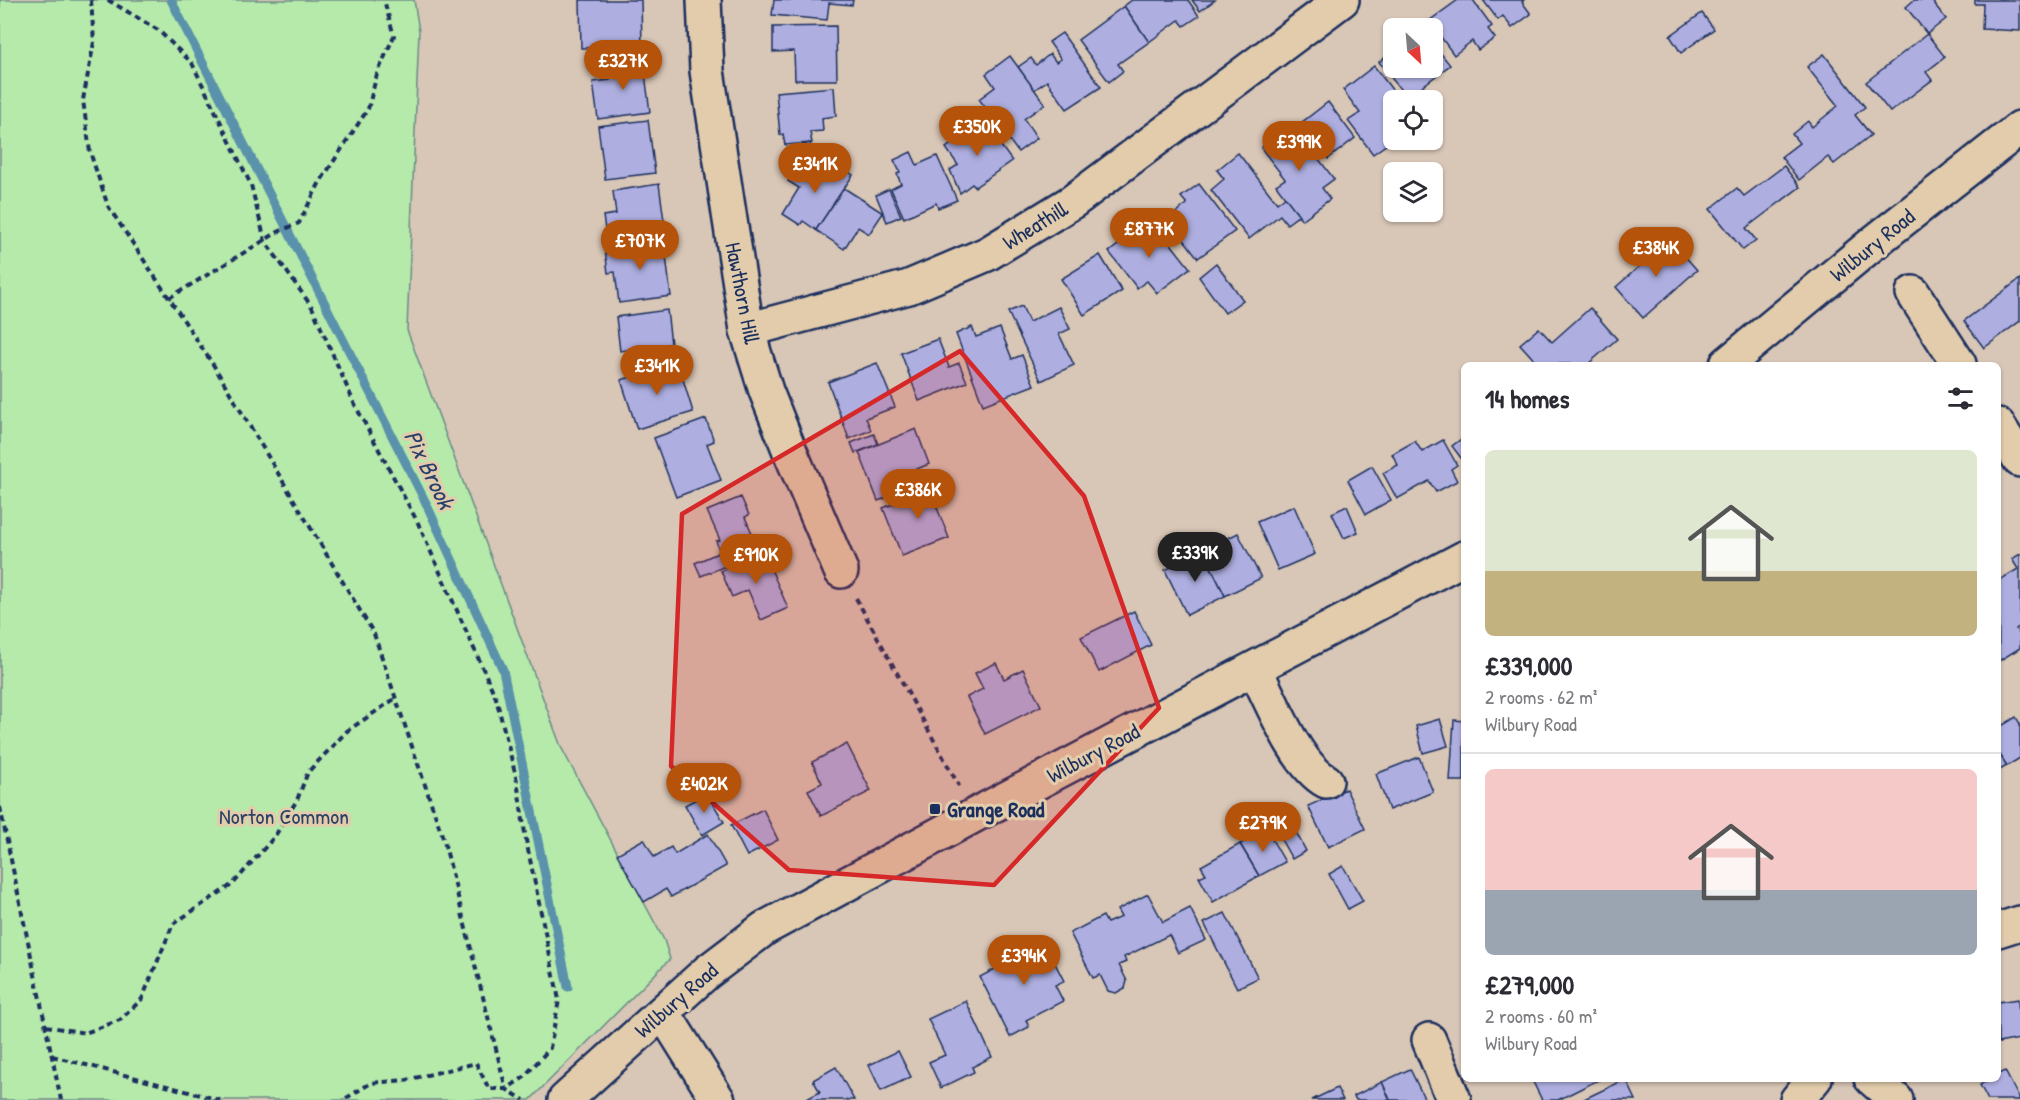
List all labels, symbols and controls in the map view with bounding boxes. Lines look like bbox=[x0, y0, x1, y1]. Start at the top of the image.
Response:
north arrow bbox=[1383, 18, 1443, 78]
map controls bbox=[1383, 18, 1443, 222]
pin: £327K bbox=[581, 40, 665, 91]
text: £327K bbox=[598, 46, 648, 73]
button: locate bbox=[1383, 90, 1443, 150]
pin: £350K bbox=[935, 106, 1019, 157]
text: £350K bbox=[953, 112, 1001, 139]
pin: £399K bbox=[1257, 121, 1341, 172]
text: £399K bbox=[1276, 127, 1322, 154]
pin: £341K bbox=[773, 143, 857, 194]
text: £341K bbox=[792, 149, 838, 176]
button: layers bbox=[1383, 162, 1443, 222]
street label: Wheathill bbox=[997, 193, 1074, 257]
street label: Wilbury Road bbox=[1823, 201, 1921, 288]
pin: £877K bbox=[1107, 208, 1191, 259]
text: £877K bbox=[1124, 214, 1174, 241]
pin: £707K bbox=[598, 220, 682, 271]
text: £707K bbox=[615, 226, 665, 253]
pin: £384K bbox=[1614, 227, 1698, 278]
text: £384K bbox=[1633, 233, 1679, 260]
street label: Hawthorn Hill bbox=[718, 240, 768, 347]
pin: £341K bbox=[615, 345, 699, 396]
text: £341K bbox=[634, 351, 680, 378]
text: 14 homes bbox=[1485, 381, 1570, 416]
icon: filters bbox=[1944, 382, 1977, 415]
water label: Pix Brook bbox=[397, 424, 464, 516]
pin: £386K bbox=[876, 469, 960, 520]
text: £386K bbox=[894, 475, 942, 502]
icon: home bbox=[1677, 489, 1785, 597]
pin: £339K bbox=[1153, 532, 1237, 583]
pin: £910K bbox=[714, 534, 798, 585]
text: £339K bbox=[1172, 538, 1218, 565]
text: £910K bbox=[733, 540, 779, 567]
text: £339,000 bbox=[1485, 648, 1572, 683]
text: 2 rooms · 62 m² bbox=[1485, 683, 1597, 710]
text: Wilbury Road bbox=[1485, 710, 1577, 737]
street label: Wilbury Road bbox=[1041, 716, 1145, 790]
pin: £402K bbox=[662, 763, 746, 814]
text: £402K bbox=[680, 769, 728, 796]
place label: Grange Road bbox=[947, 794, 1045, 825]
park label: Norton Common bbox=[219, 801, 349, 831]
marker: Grange Road bbox=[928, 802, 942, 816]
pin: £279K bbox=[1221, 802, 1305, 853]
text: £279K bbox=[1239, 808, 1287, 835]
icon: home bbox=[1677, 808, 1785, 916]
pin: £394K bbox=[982, 935, 1066, 986]
text: £394K bbox=[1001, 941, 1047, 968]
street label: Wilbury Road bbox=[628, 955, 724, 1044]
text: £279,000 bbox=[1485, 967, 1574, 1002]
text: 2 rooms · 60 m² bbox=[1485, 1002, 1597, 1029]
text: Wilbury Road bbox=[1485, 1029, 1577, 1056]

